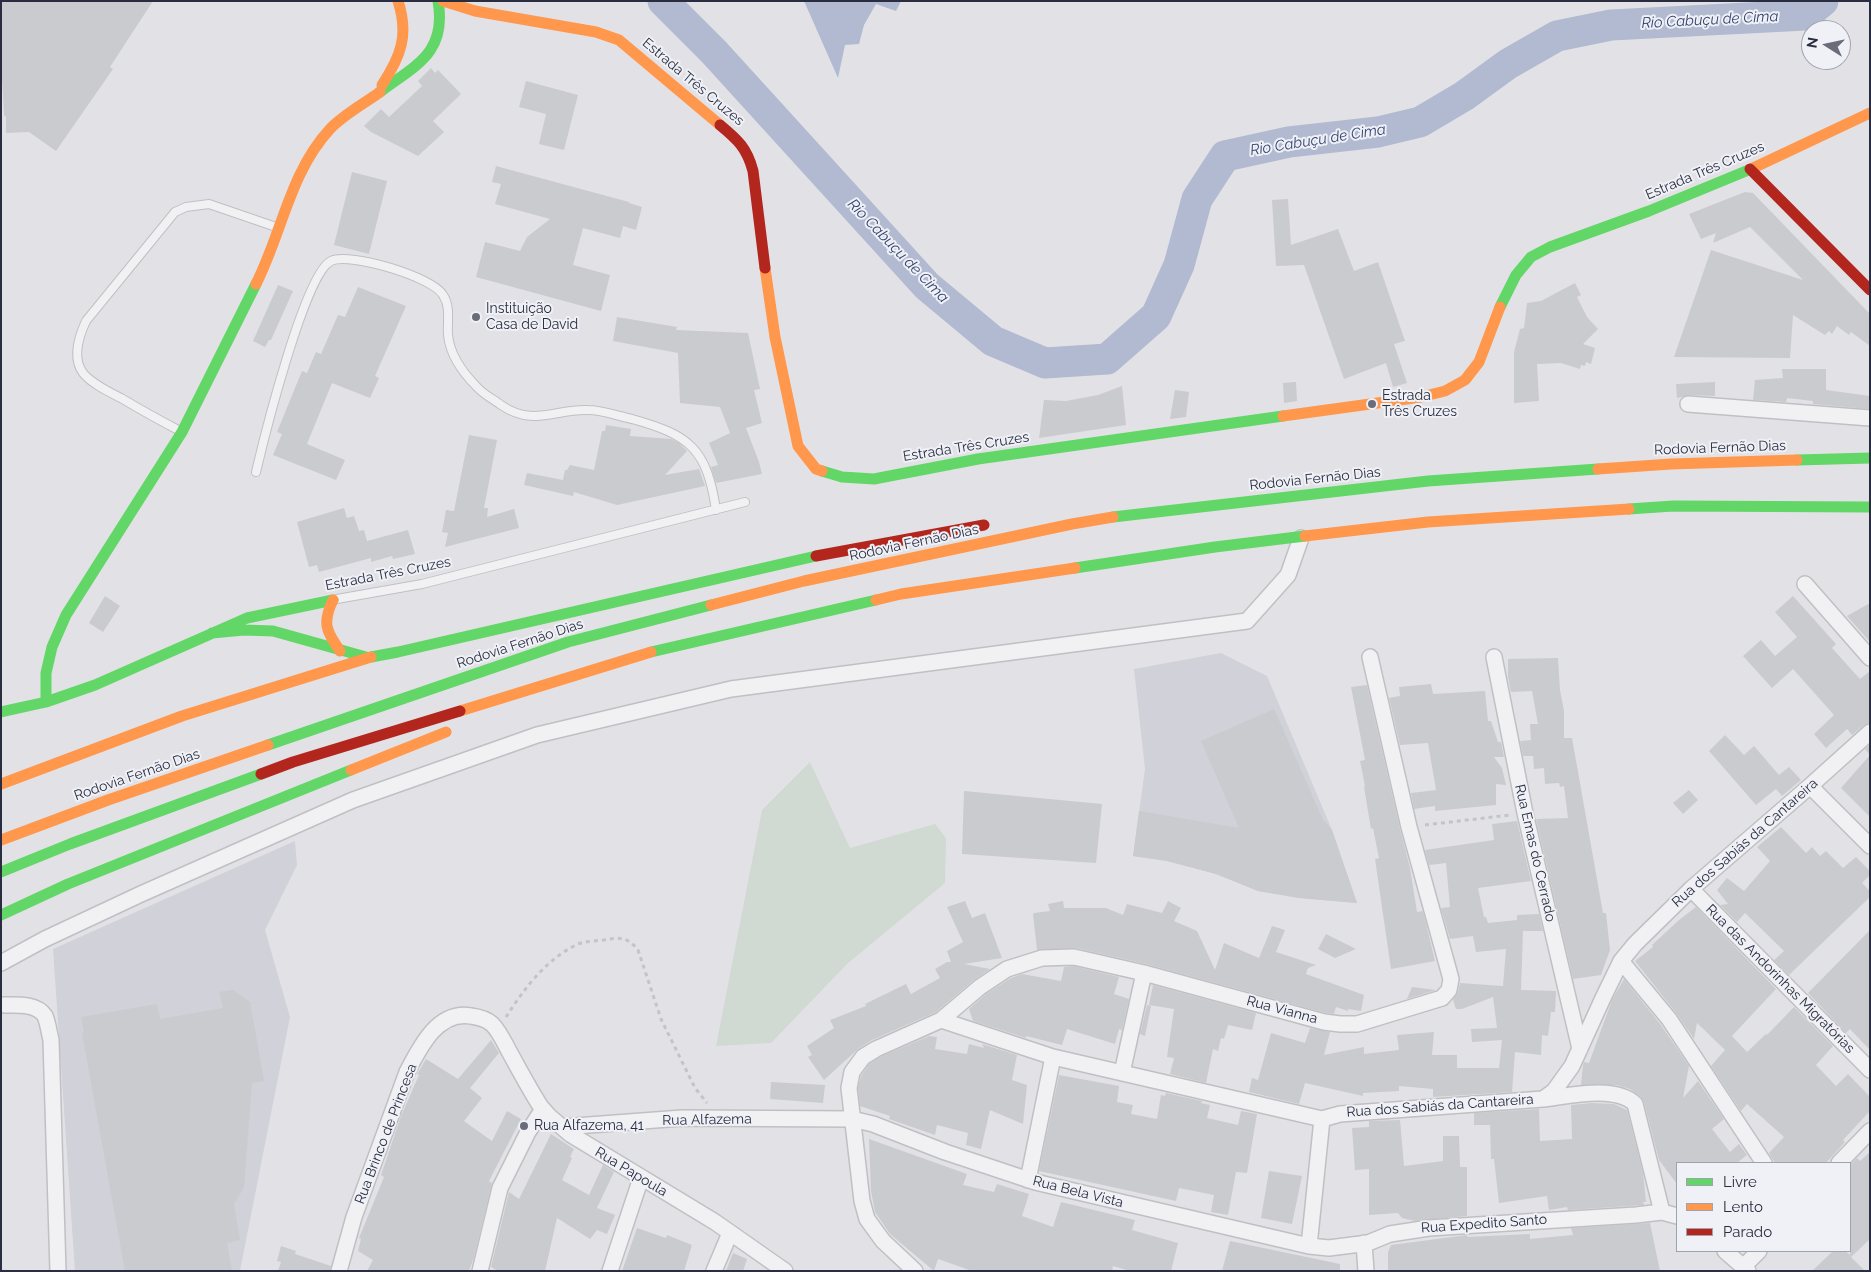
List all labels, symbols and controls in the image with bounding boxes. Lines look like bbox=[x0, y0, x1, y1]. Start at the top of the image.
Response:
water label: Rio Cabuçu de Cima bbox=[1641, 7, 1779, 33]
north arrow bbox=[1801, 20, 1851, 70]
street label: Estrada Três Cruzes bbox=[639, 35, 747, 129]
text: N bbox=[1803, 36, 1821, 49]
water label: Rio Cabuçu de Cima bbox=[1249, 120, 1387, 160]
street label: Estrada Três Cruzes bbox=[1643, 138, 1767, 204]
water label: Rio Cabuçu de Cima bbox=[844, 195, 952, 307]
place label: Instituição Casa de David bbox=[486, 301, 578, 334]
marker: Instituição Casa de David bbox=[470, 311, 482, 323]
place label: Estrada Três Cruzes bbox=[1382, 388, 1457, 421]
marker: Estrada Três Cruzes bbox=[1366, 398, 1378, 410]
street label: Estrada Três Cruzes bbox=[902, 429, 1030, 465]
street label: Rodovia Fernão Dias bbox=[1654, 437, 1786, 459]
street label: Rodovia Fernão Dias bbox=[1249, 464, 1381, 494]
street label: Rodovia Fernão Dias bbox=[848, 521, 980, 565]
street label: Estrada Três Cruzes bbox=[324, 554, 452, 594]
street label: Rodovia Fernão Dias bbox=[455, 616, 585, 672]
street label: Rodovia Fernão Dias bbox=[72, 746, 202, 804]
street label: Rua dos Sabiás da Cantareira bbox=[1669, 775, 1821, 911]
street label: Rua Emas do Cerrado bbox=[1511, 783, 1559, 923]
street label: Rua das Andorinhas Migratórias bbox=[1702, 901, 1858, 1057]
street label: Rua Vianna bbox=[1245, 992, 1319, 1028]
street label: Rua Brinco de Princesa bbox=[351, 1061, 421, 1207]
street label: Rua dos Sabiás da Cantareira bbox=[1346, 1091, 1534, 1121]
street label: Rua Alfazema bbox=[662, 1111, 752, 1129]
place label: Rua Alfazema, 41 bbox=[534, 1118, 644, 1134]
marker: Rua Alfazema, 41 bbox=[518, 1120, 530, 1132]
street label: Rua Papoula bbox=[592, 1144, 670, 1200]
legend bbox=[1676, 1162, 1851, 1252]
street label: Rua Bela Vista bbox=[1031, 1173, 1125, 1211]
text: Livre bbox=[1723, 1173, 1757, 1191]
text: Lento bbox=[1723, 1198, 1763, 1216]
street label: Rua Expedito Santo bbox=[1420, 1211, 1548, 1237]
text: Parado bbox=[1723, 1223, 1772, 1241]

